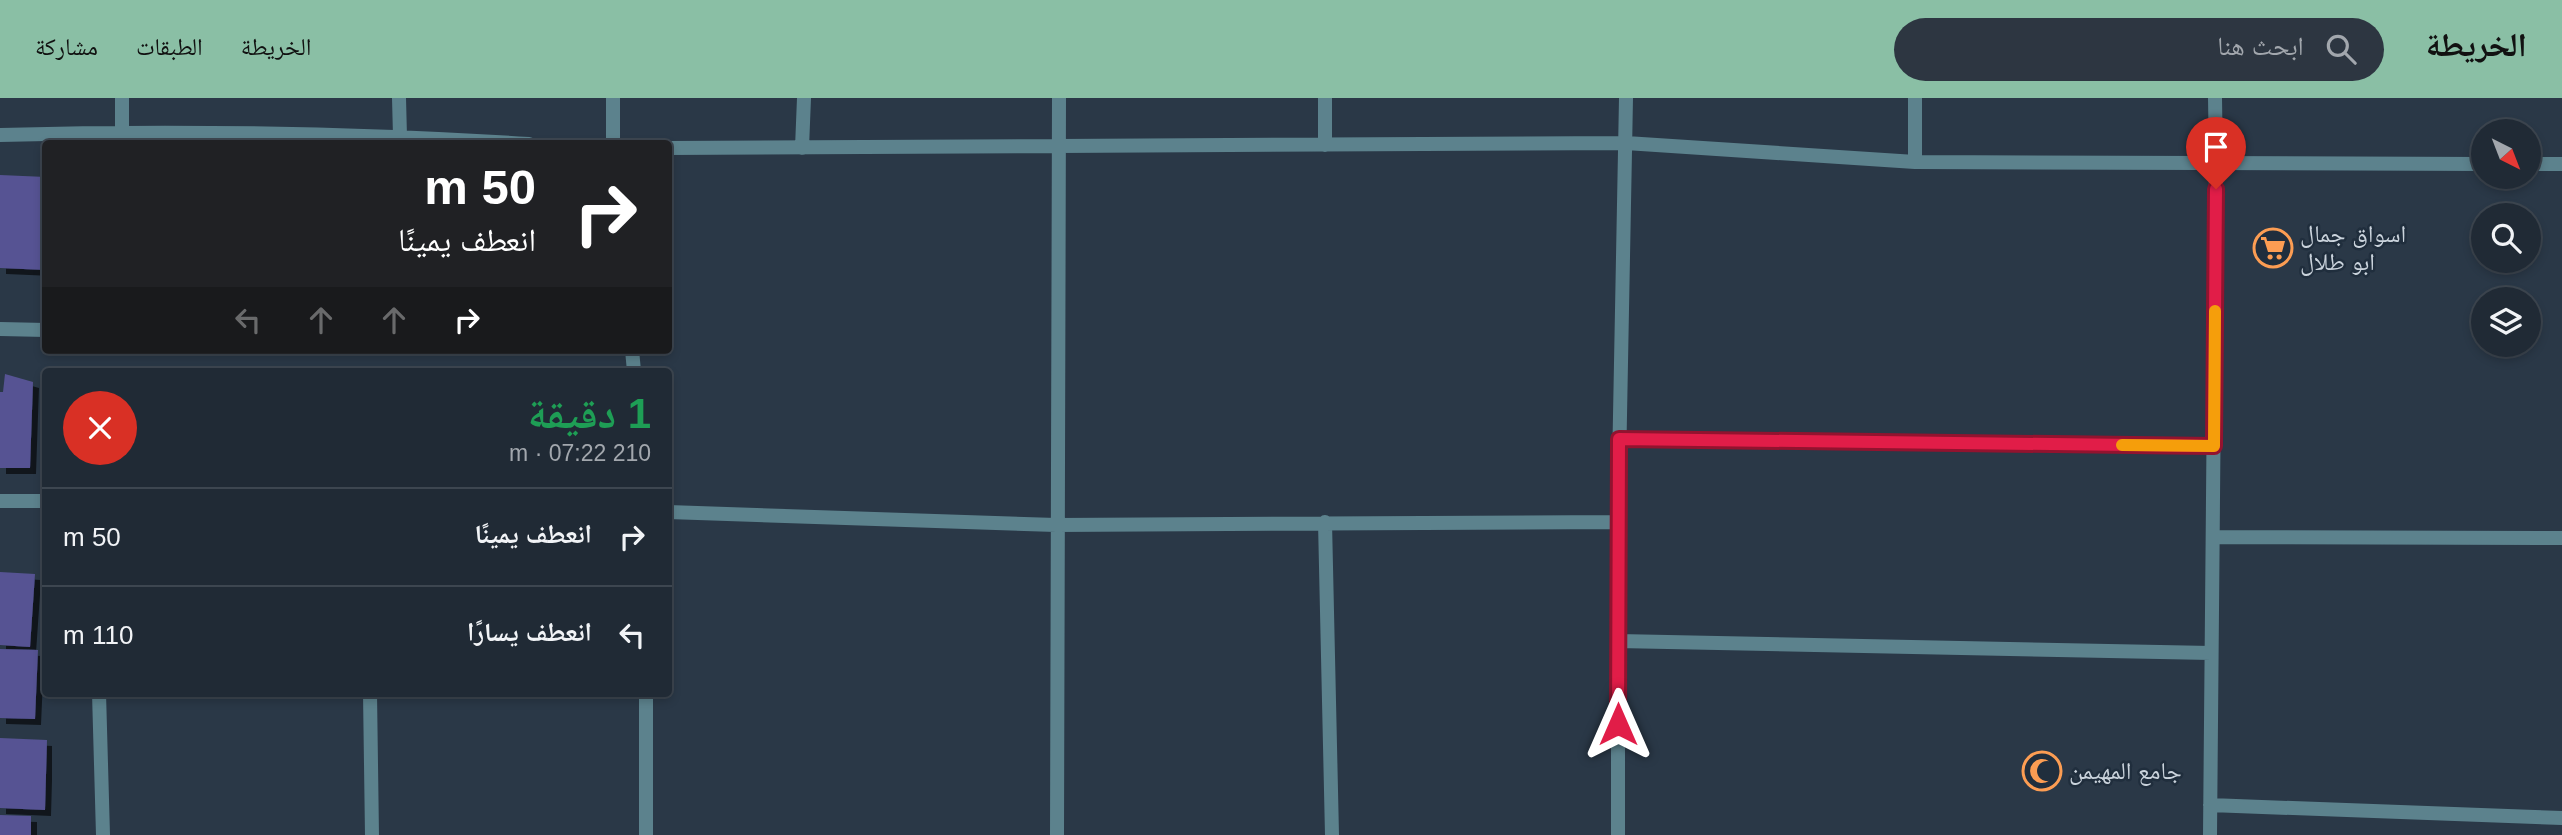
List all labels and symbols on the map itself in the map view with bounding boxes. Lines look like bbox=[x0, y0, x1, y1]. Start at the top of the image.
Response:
pin bbox=[2186, 117, 2246, 189]
north arrow bbox=[2471, 119, 2541, 189]
place label: اسواق جمال ابو طلال bbox=[2300, 220, 2406, 276]
supermarket icon: اسواق جمال ابو طلال bbox=[2252, 227, 2294, 269]
position arrow bbox=[1581, 687, 1655, 761]
mosque icon: جامع المهيمن bbox=[2021, 750, 2063, 792]
place label: جامع المهيمن bbox=[2069, 757, 2182, 786]

